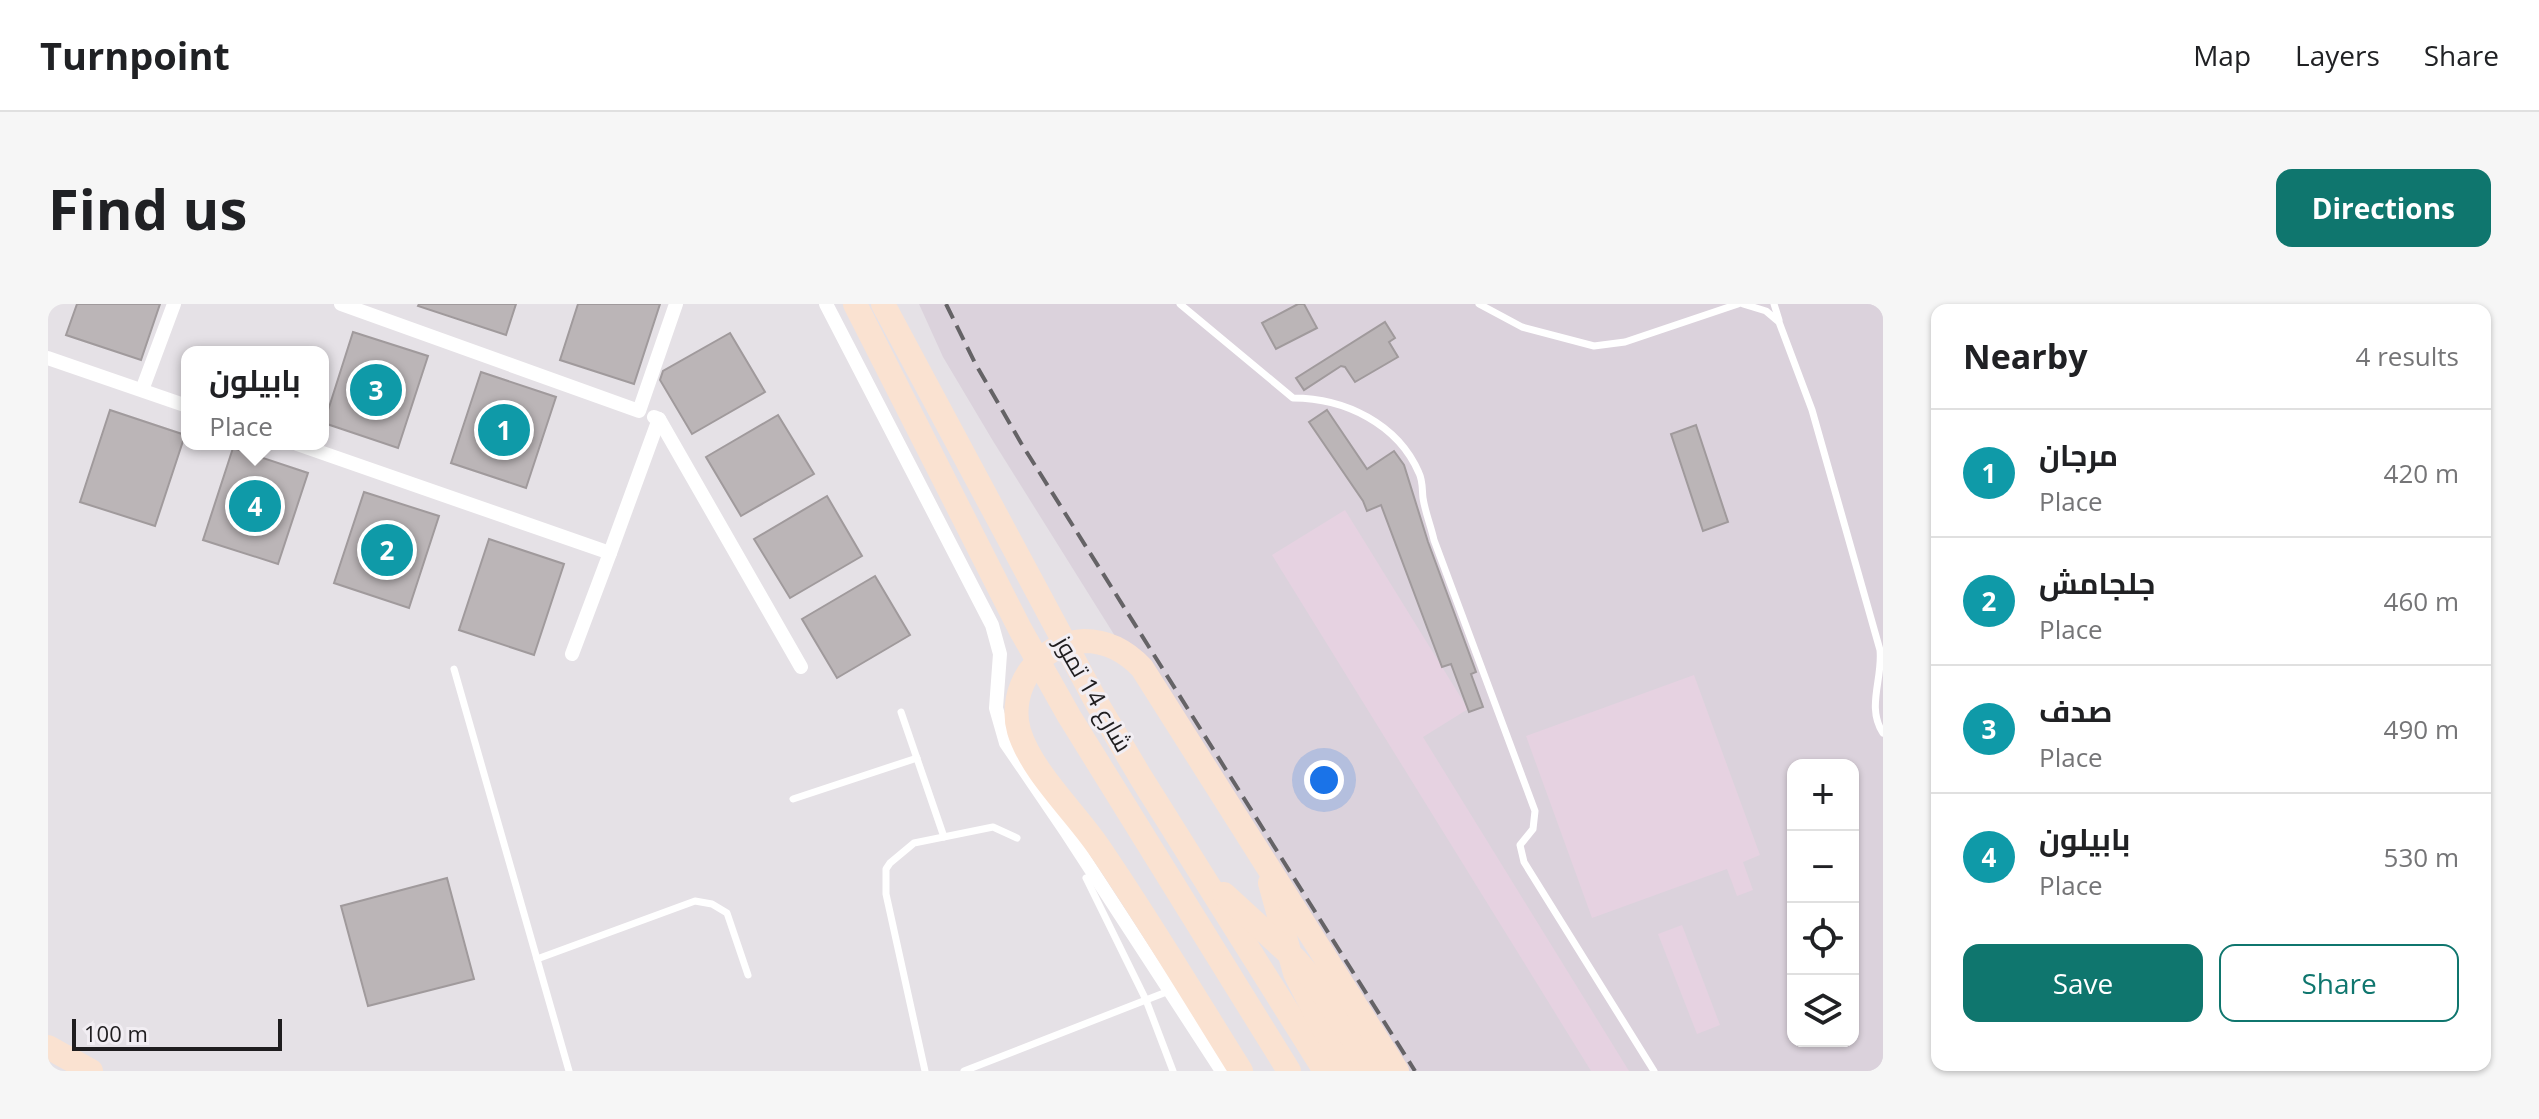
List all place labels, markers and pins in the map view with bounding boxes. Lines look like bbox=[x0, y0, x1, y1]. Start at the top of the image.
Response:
pin: 3 bbox=[350, 360, 402, 420]
pin: 1 bbox=[478, 400, 530, 460]
pin: 4 bbox=[229, 476, 281, 536]
pin: 2 bbox=[361, 520, 413, 580]

